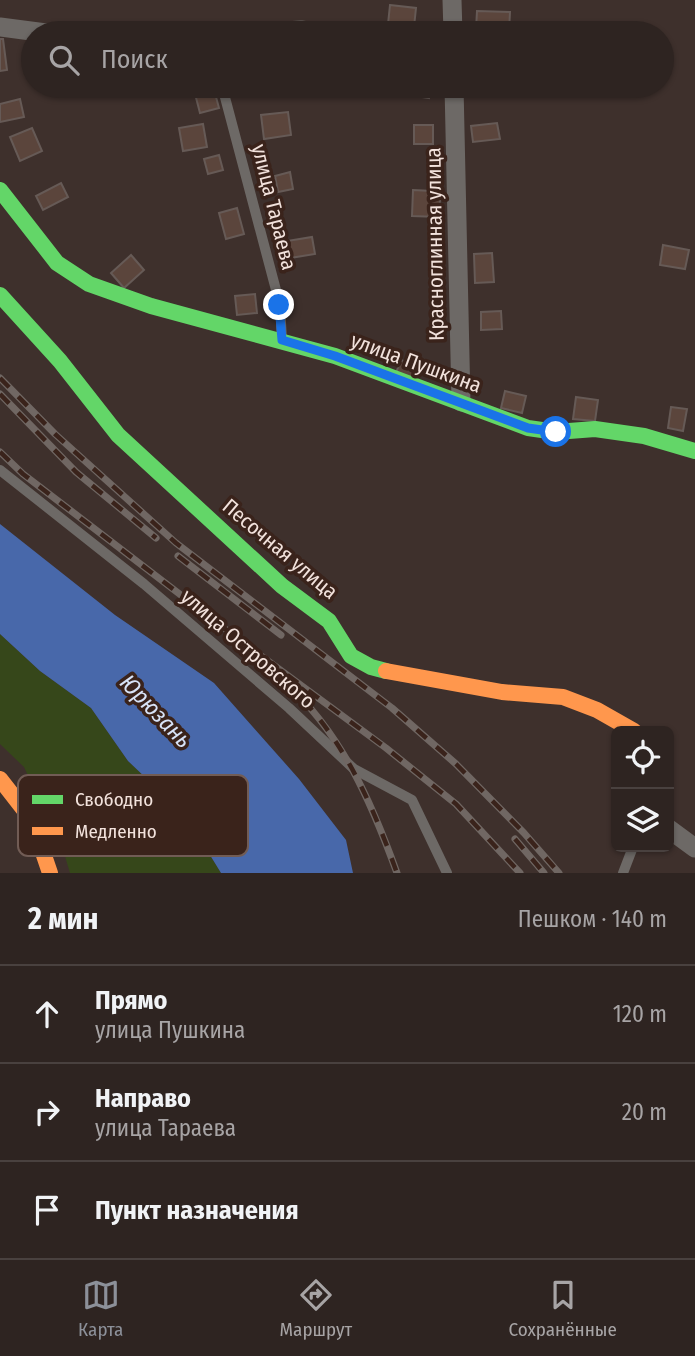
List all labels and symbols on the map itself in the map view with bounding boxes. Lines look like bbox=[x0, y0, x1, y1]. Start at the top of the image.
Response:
street label: улица Тараева bbox=[246, 141, 302, 273]
street label: Красноглинная улица bbox=[420, 147, 450, 341]
route end bbox=[263, 289, 294, 320]
street label: улица Пушкина bbox=[347, 327, 485, 399]
route start bbox=[540, 416, 571, 447]
street label: Песочная улица bbox=[217, 493, 343, 605]
street label: улица Островского bbox=[176, 584, 320, 714]
water label: Юрюзань bbox=[114, 668, 198, 754]
legend bbox=[18, 775, 248, 856]
text: Свободно bbox=[75, 788, 153, 811]
text: Медленно bbox=[75, 820, 157, 843]

